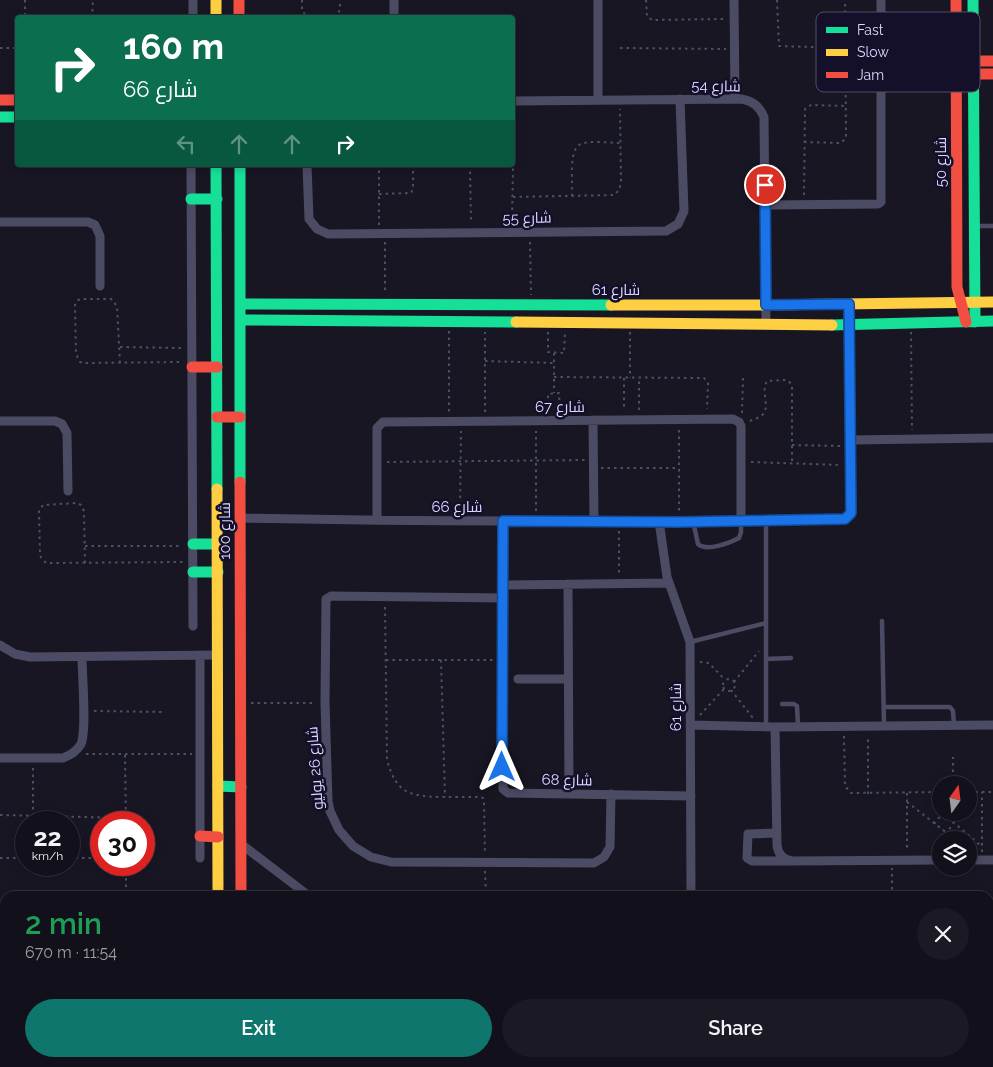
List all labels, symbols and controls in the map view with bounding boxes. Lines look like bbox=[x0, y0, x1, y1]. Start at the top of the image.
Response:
legend bbox=[816, 12, 980, 92]
text: Fast bbox=[857, 22, 884, 38]
text: 160 m bbox=[123, 26, 224, 67]
icon: right bbox=[40, 35, 105, 100]
text: Slow bbox=[857, 44, 889, 60]
text: Jam bbox=[857, 67, 884, 83]
text: شارع 66 bbox=[123, 76, 198, 102]
street label: شارع 54 bbox=[691, 77, 741, 97]
icon: left bbox=[172, 130, 200, 158]
icon: ahead bbox=[225, 130, 253, 158]
icon: ahead bbox=[278, 130, 306, 158]
icon: right bbox=[331, 130, 359, 158]
street label: شارع 50 bbox=[932, 137, 952, 187]
pin bbox=[744, 164, 786, 206]
icon: arrive bbox=[751, 171, 779, 199]
street label: شارع 55 bbox=[502, 209, 552, 229]
street label: شارع 61 bbox=[592, 281, 640, 301]
street label: شارع 67 bbox=[535, 398, 585, 418]
street label: شارع 66 bbox=[432, 498, 482, 518]
street label: شارع 100 bbox=[216, 502, 236, 560]
street label: شارع 61 bbox=[667, 683, 687, 731]
street label: شارع 26 يوليو bbox=[303, 726, 329, 810]
position arrow bbox=[475, 740, 527, 792]
street label: شارع 68 bbox=[541, 771, 593, 791]
north arrow bbox=[932, 776, 978, 821]
map controls bbox=[932, 776, 977, 876]
speed limit sign: 30 bbox=[90, 811, 155, 876]
text: 22 bbox=[33, 822, 62, 852]
button: layers bbox=[932, 831, 977, 876]
text: km/h bbox=[32, 849, 63, 863]
text: 2 min bbox=[25, 906, 102, 941]
button: close bbox=[917, 908, 969, 960]
text: 670 m · 11:54 bbox=[25, 943, 117, 962]
button: Exit bbox=[25, 999, 492, 1057]
button: Share bbox=[502, 999, 969, 1057]

